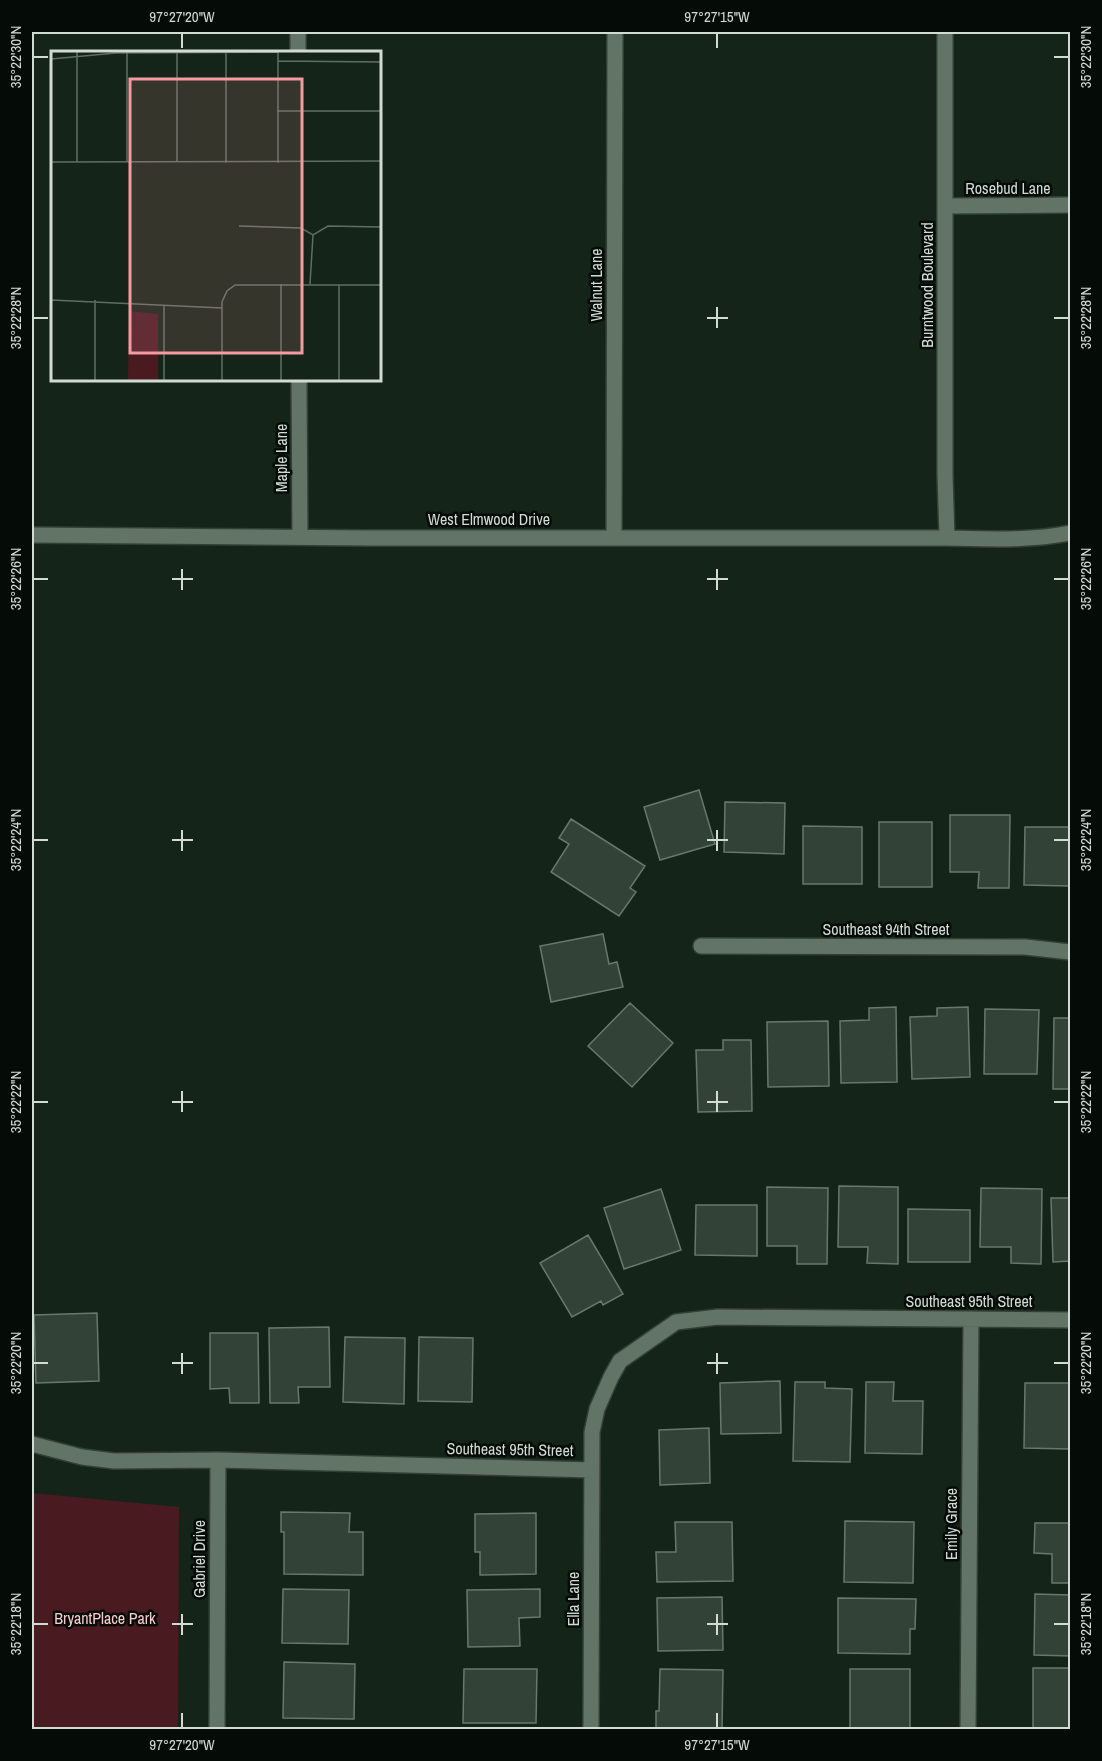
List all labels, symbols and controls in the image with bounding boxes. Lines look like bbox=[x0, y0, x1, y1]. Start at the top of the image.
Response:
text: 97°27'20"W bbox=[149, 6, 215, 27]
text: 97°27'15"W bbox=[684, 6, 750, 27]
text: 35°22'30"N bbox=[5, 26, 26, 88]
text: 35°22'30"N bbox=[1075, 26, 1096, 88]
inset map bbox=[51, 51, 381, 381]
street label: Rosebud Lane bbox=[965, 177, 1051, 199]
street label: Burntwood Boulevard bbox=[916, 222, 938, 348]
street label: Walnut Lane bbox=[585, 248, 607, 322]
text: 35°22'28"N bbox=[5, 287, 26, 349]
text: 35°22'28"N bbox=[1075, 287, 1096, 349]
street label: Maple Lane bbox=[270, 424, 292, 492]
street label: West Elmwood Drive bbox=[428, 508, 550, 530]
text: 35°22'26"N bbox=[5, 548, 26, 610]
text: 35°22'26"N bbox=[1075, 548, 1096, 610]
text: 35°22'24"N bbox=[5, 809, 26, 871]
text: 35°22'24"N bbox=[1075, 809, 1096, 871]
street label: Southeast 94th Street bbox=[823, 918, 950, 940]
text: 35°22'22"N bbox=[5, 1071, 26, 1133]
text: 35°22'22"N bbox=[1075, 1071, 1096, 1133]
street label: Southeast 95th Street bbox=[906, 1290, 1033, 1312]
text: 35°22'20"N bbox=[5, 1332, 26, 1394]
text: 35°22'20"N bbox=[1075, 1332, 1096, 1394]
street label: Southeast 95th Street bbox=[446, 1437, 574, 1461]
street label: Emily Grace bbox=[940, 1488, 962, 1560]
street label: Gabriel Drive bbox=[188, 1520, 210, 1598]
street label: Ella Lane bbox=[562, 1572, 584, 1626]
text: 35°22'18"N bbox=[5, 1593, 26, 1655]
text: 35°22'18"N bbox=[1075, 1593, 1096, 1655]
park label: BryantPlace Park bbox=[54, 1607, 156, 1629]
text: 97°27'20"W bbox=[149, 1734, 215, 1755]
text: 97°27'15"W bbox=[684, 1734, 750, 1755]

